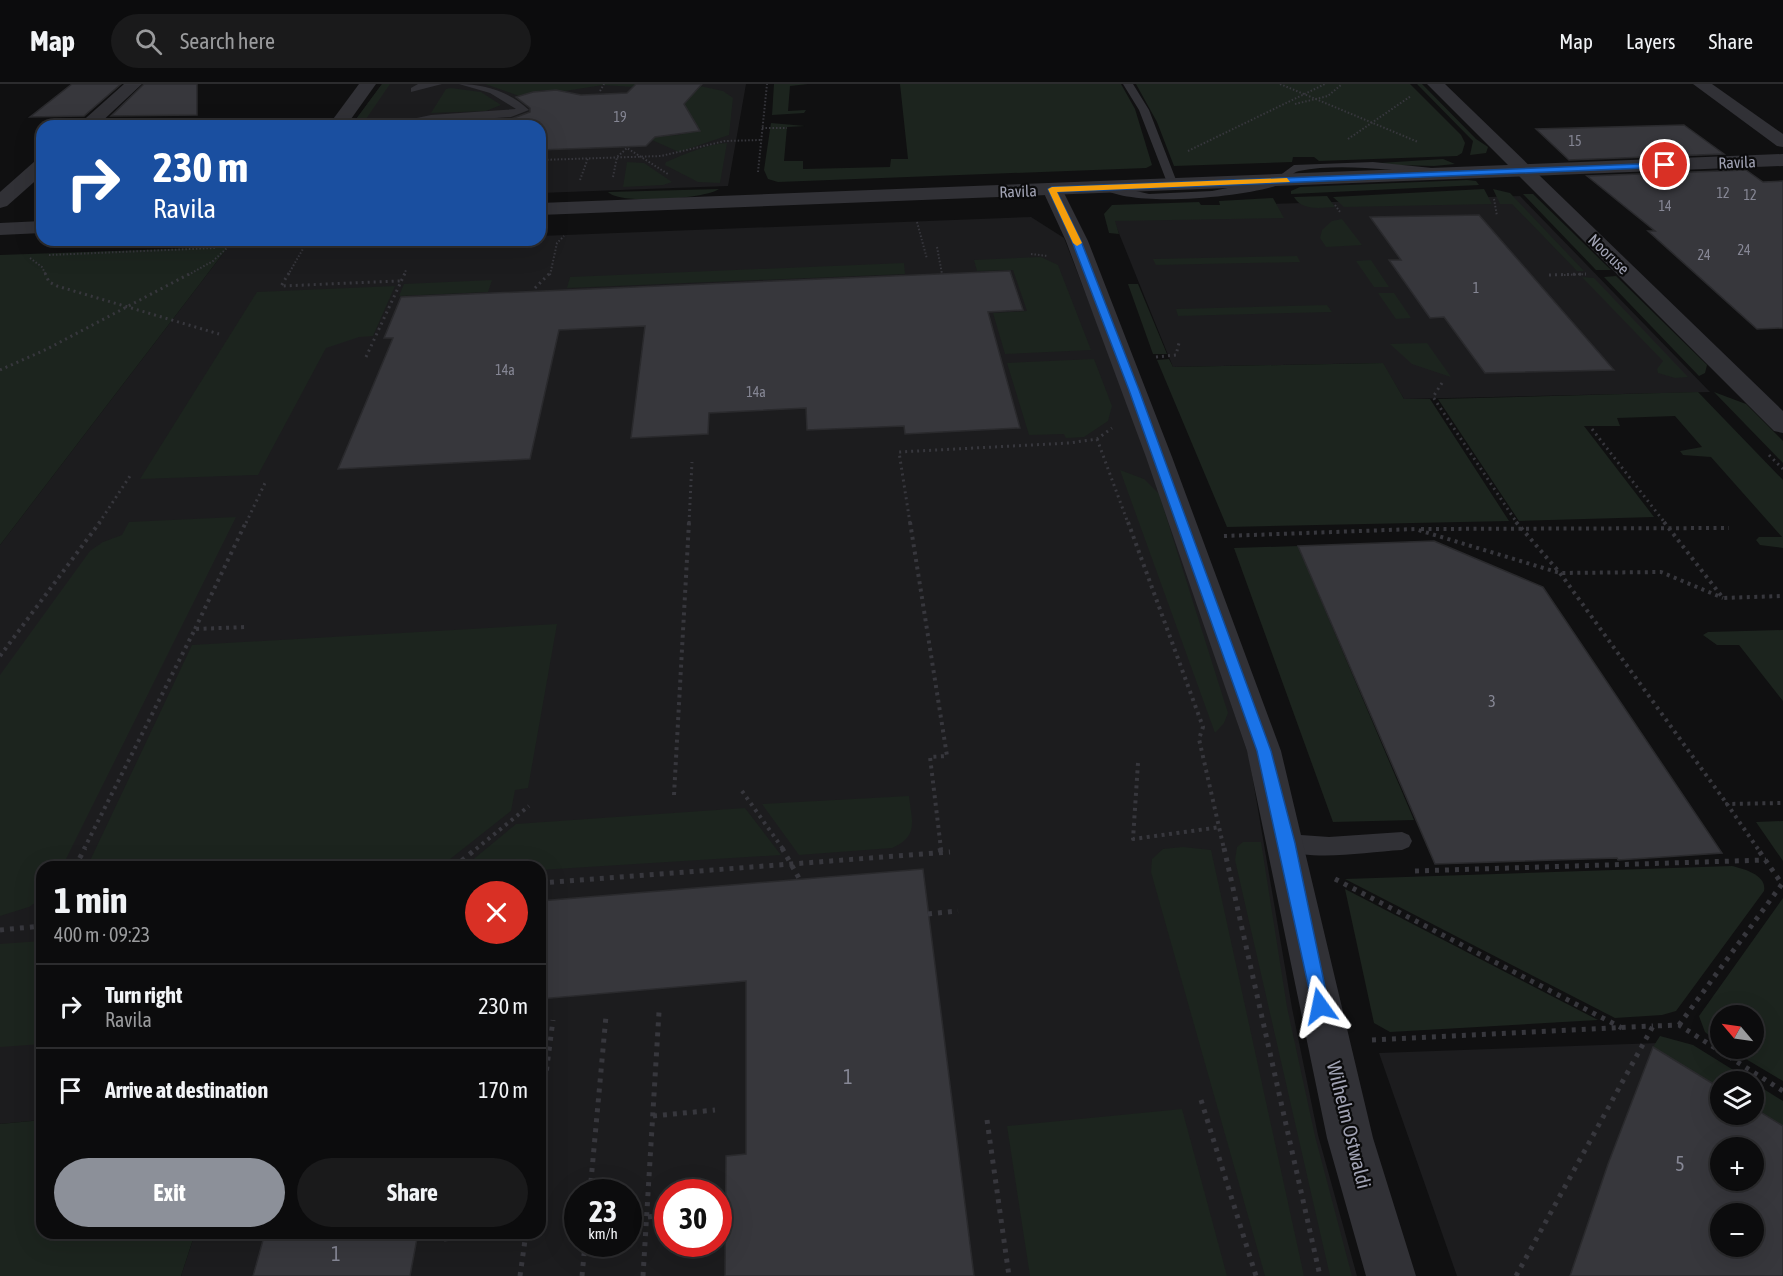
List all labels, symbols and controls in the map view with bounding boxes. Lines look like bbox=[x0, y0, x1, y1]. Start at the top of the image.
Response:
search box bbox=[111, 14, 531, 68]
text: Map bbox=[30, 25, 75, 57]
icon: search bbox=[132, 25, 165, 58]
text: Search here bbox=[180, 28, 275, 54]
text: Map bbox=[1559, 29, 1593, 53]
text: Layers bbox=[1626, 29, 1676, 53]
text: Share bbox=[1709, 29, 1753, 53]
house number: 19 bbox=[613, 109, 627, 125]
house number: 15 bbox=[1568, 133, 1582, 149]
pin bbox=[1639, 139, 1690, 190]
text: 230 m bbox=[153, 143, 248, 191]
icon: right bbox=[54, 144, 132, 222]
icon: arrive bbox=[1648, 148, 1681, 181]
street label: Ravila bbox=[1718, 152, 1756, 172]
street label: Ravila bbox=[999, 181, 1037, 201]
house number: 12 bbox=[1716, 185, 1730, 201]
house number: 12 bbox=[1743, 187, 1757, 203]
text: Ravila bbox=[153, 193, 216, 224]
house number: 14 bbox=[1658, 198, 1672, 214]
street label: Nooruse bbox=[1585, 230, 1633, 278]
house number: 24 bbox=[1737, 242, 1751, 258]
house number: 24 bbox=[1697, 247, 1711, 263]
house number: 1 bbox=[1473, 280, 1479, 296]
house number: 14a bbox=[495, 362, 515, 378]
house number: 14a bbox=[746, 384, 766, 400]
house number: 3 bbox=[1488, 692, 1496, 710]
text: 1 min bbox=[54, 879, 128, 921]
button: close bbox=[465, 881, 528, 944]
text: 400 m · 09:23 bbox=[54, 923, 150, 946]
position arrow bbox=[1288, 974, 1352, 1038]
text: Turn right bbox=[105, 982, 182, 1008]
icon: right bbox=[54, 990, 87, 1023]
text: 230 m bbox=[478, 993, 528, 1019]
north arrow bbox=[1710, 1005, 1764, 1059]
map controls bbox=[1710, 1005, 1764, 1257]
text: Ravila bbox=[105, 1008, 152, 1031]
street label: Wilhelm Ostwaldi bbox=[1323, 1059, 1376, 1191]
house number: 1 bbox=[843, 1065, 853, 1088]
button: layers bbox=[1710, 1071, 1764, 1125]
icon: arrive bbox=[54, 1074, 87, 1107]
text: Arrive at destination bbox=[105, 1077, 268, 1103]
text: 170 m bbox=[478, 1077, 528, 1103]
button: + bbox=[1710, 1137, 1764, 1191]
house number: 5 bbox=[1675, 1152, 1685, 1175]
button: Exit bbox=[54, 1158, 285, 1227]
button: Share bbox=[297, 1158, 528, 1227]
speed limit sign: 30 bbox=[654, 1179, 732, 1257]
text: 23 bbox=[589, 1194, 617, 1228]
button: − bbox=[1710, 1203, 1764, 1257]
text: km/h bbox=[588, 1225, 618, 1242]
house number: 1 bbox=[331, 1242, 341, 1265]

